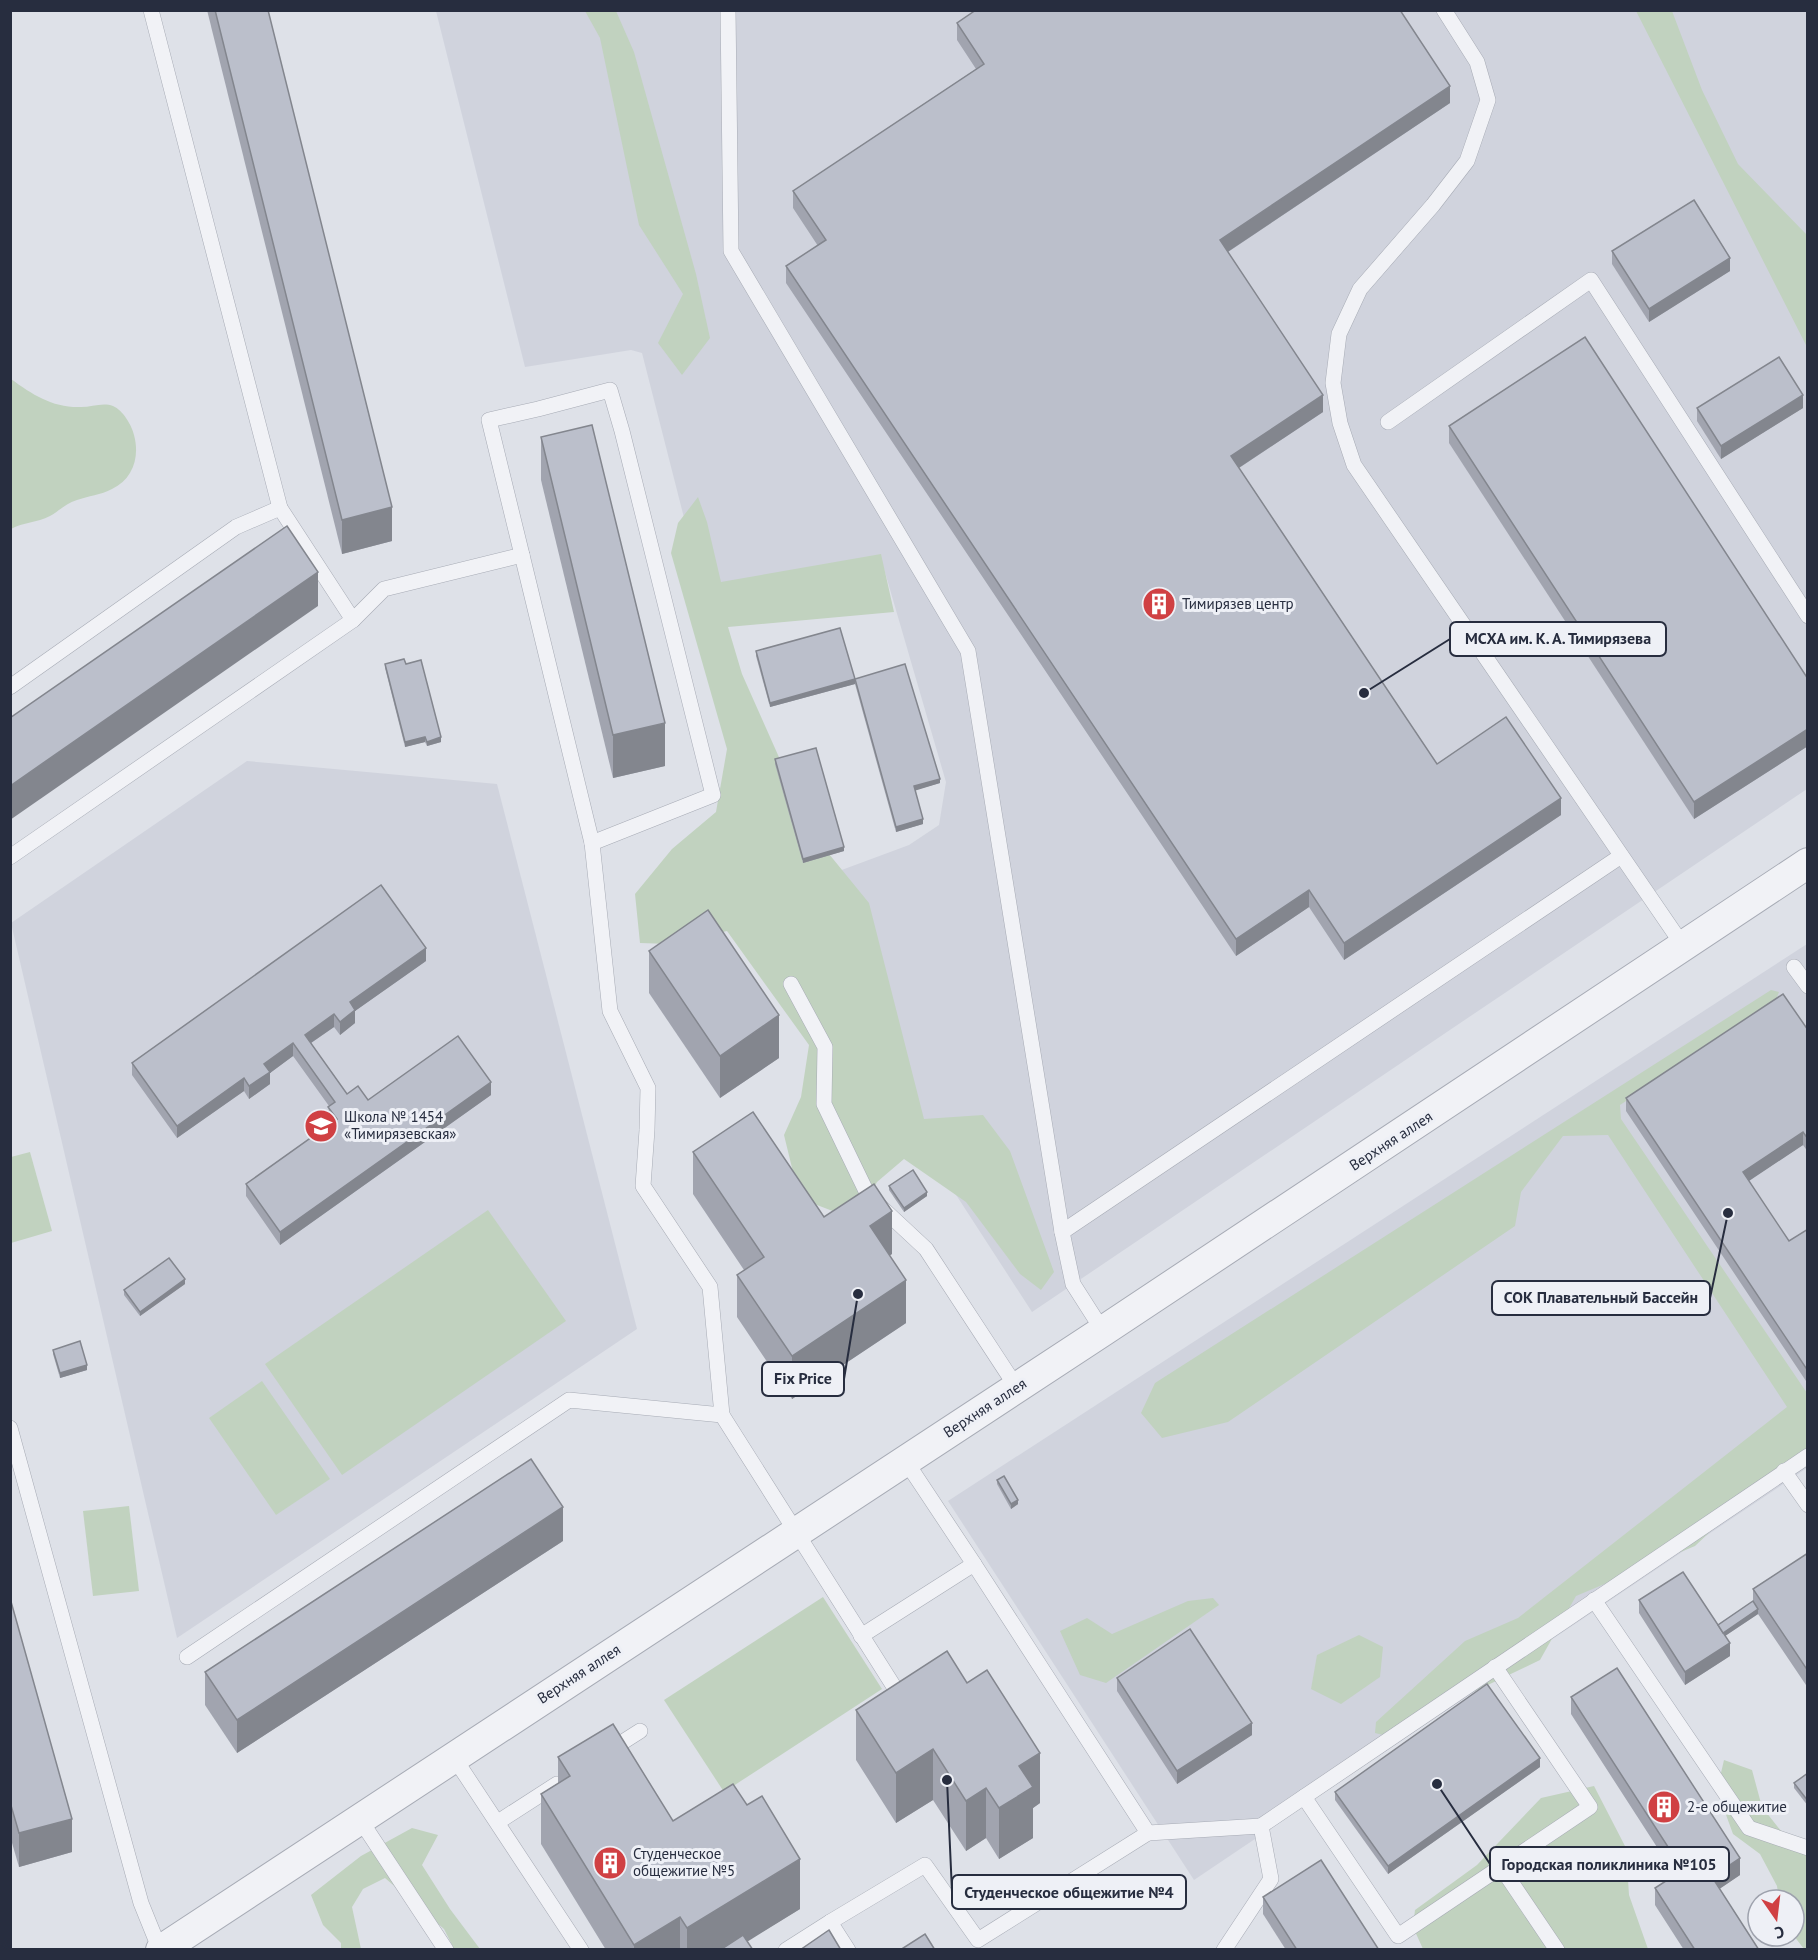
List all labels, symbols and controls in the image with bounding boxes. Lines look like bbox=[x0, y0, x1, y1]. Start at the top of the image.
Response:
building icon: Тимирязев центр bbox=[1141, 586, 1177, 622]
place label: Тимирязев центр bbox=[1182, 594, 1294, 613]
callout: МСХА им. К. А. Тимирязева bbox=[1450, 622, 1666, 656]
text: МСХА им. К. А. Тимирязева bbox=[1465, 628, 1651, 648]
place label: Школа № 1454 «Тимирязевская» bbox=[344, 1107, 457, 1143]
street label: Верхняя аллея bbox=[1345, 1107, 1436, 1175]
school or university icon: Школа № 1454 «Тимирязевская» bbox=[303, 1108, 339, 1144]
callout: СОК Плавательный Бассейн bbox=[1492, 1281, 1710, 1315]
text: СОК Плавательный Бассейн bbox=[1504, 1287, 1698, 1307]
callout: Fix Price bbox=[762, 1362, 844, 1396]
text: Fix Price bbox=[774, 1368, 832, 1388]
street label: Верхняя аллея bbox=[939, 1374, 1030, 1442]
street label: Верхняя аллея bbox=[533, 1640, 624, 1708]
building icon: 2-е общежитие bbox=[1646, 1789, 1682, 1825]
place label: 2-е общежитие bbox=[1687, 1797, 1787, 1816]
place label: Студенческое общежитие №5 bbox=[633, 1844, 735, 1880]
building icon: Студенческое общежитие №5 bbox=[592, 1845, 628, 1881]
callout: Городская поликлиника №105 bbox=[1490, 1847, 1729, 1881]
text: Городская поликлиника №105 bbox=[1501, 1854, 1717, 1874]
callout: Студенческое общежитие №4 bbox=[952, 1875, 1186, 1909]
text: Студенческое общежитие №4 bbox=[964, 1882, 1174, 1902]
north arrow bbox=[1746, 1888, 1806, 1948]
text: С bbox=[1773, 1922, 1786, 1943]

